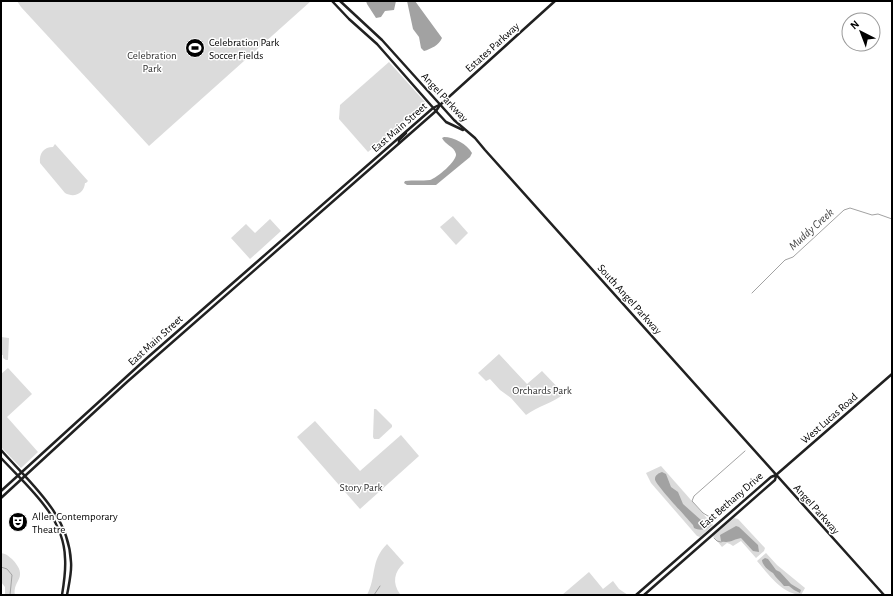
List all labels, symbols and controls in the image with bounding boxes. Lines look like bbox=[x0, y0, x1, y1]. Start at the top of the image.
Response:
north arrow bbox=[841, 12, 881, 52]
text: N bbox=[848, 18, 861, 32]
street label: Estates Parkway bbox=[463, 20, 522, 74]
sports icon: Celebration Park Soccer Fields bbox=[184, 37, 206, 59]
place label: Celebration Park Soccer Fields bbox=[209, 37, 279, 61]
park label: Celebration Park bbox=[127, 50, 177, 74]
street label: Angel Parkway bbox=[419, 71, 470, 124]
street label: East Main Street bbox=[370, 100, 429, 154]
water label: Muddy Creek bbox=[786, 206, 836, 252]
street label: South Angel Parkway bbox=[596, 262, 664, 337]
street label: East Main Street bbox=[126, 313, 185, 368]
park label: Orchards Park bbox=[512, 385, 572, 396]
street label: West Lucas Road bbox=[799, 391, 860, 446]
street label: East Bethany Drive bbox=[698, 470, 765, 531]
park label: Story Park bbox=[339, 482, 383, 493]
street label: Angel Parkway bbox=[792, 482, 842, 537]
theatre icon: Allen Contemporary Theatre bbox=[7, 511, 29, 533]
place label: Allen Contemporary Theatre bbox=[32, 511, 118, 535]

